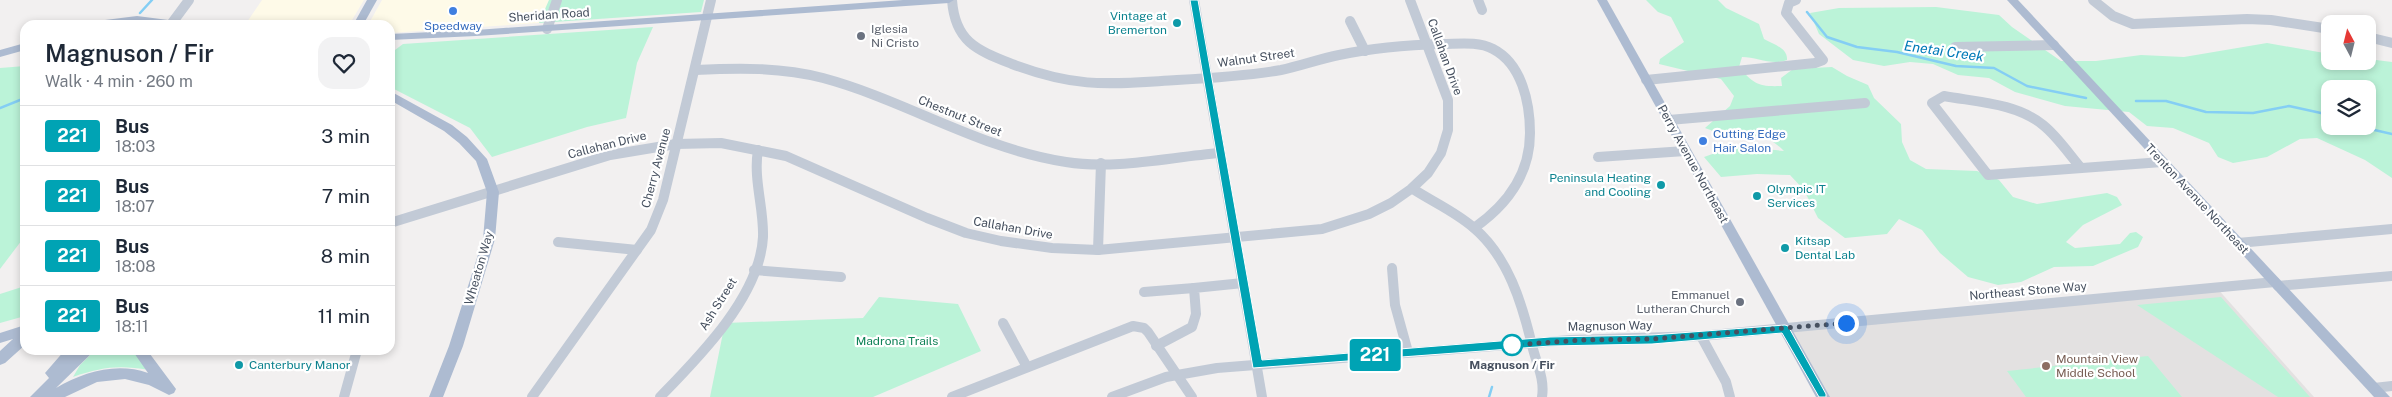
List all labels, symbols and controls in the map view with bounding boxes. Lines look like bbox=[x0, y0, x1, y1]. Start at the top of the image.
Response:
marker: Speedway bbox=[447, 5, 459, 17]
street label: Sheridan Road bbox=[508, 5, 590, 25]
place label: Vintage at Bremerton bbox=[1108, 9, 1167, 37]
north arrow bbox=[2321, 15, 2376, 70]
map controls bbox=[2321, 15, 2376, 135]
marker: Vintage at Bremerton bbox=[1171, 17, 1183, 29]
street label: Callahan Drive bbox=[1425, 17, 1465, 97]
place label: Speedway bbox=[424, 19, 483, 33]
place label: Iglesia Ni Cristo bbox=[871, 22, 919, 50]
marker: Iglesia Ni Cristo bbox=[855, 30, 867, 42]
button: heart bbox=[318, 37, 370, 89]
water label: Enetai Creek bbox=[1903, 38, 1985, 65]
text: Magnuson / Fir bbox=[45, 39, 214, 67]
street label: Walnut Street bbox=[1217, 46, 1296, 70]
text: Walk · 4 min · 260 m bbox=[45, 72, 193, 91]
button: layers bbox=[2321, 80, 2376, 135]
street label: Chestnut Street bbox=[916, 93, 1004, 139]
street label: Perry Avenue Northeast bbox=[1655, 102, 1732, 226]
text: Bus bbox=[115, 115, 149, 137]
text: 221 bbox=[57, 125, 88, 146]
text: 3 min bbox=[321, 125, 370, 147]
street label: Cherry Avenue bbox=[639, 126, 673, 209]
place label: Cutting Edge Hair Salon bbox=[1713, 127, 1786, 155]
street label: Callahan Drive bbox=[566, 128, 648, 162]
marker: Cutting Edge Hair Salon bbox=[1697, 135, 1709, 147]
text: 18:03 bbox=[115, 137, 155, 156]
street label: Trenton Avenue Northeast bbox=[2142, 141, 2252, 257]
place label: Peninsula Heating and Cooling bbox=[1549, 171, 1651, 199]
text: Bus bbox=[115, 175, 149, 197]
marker: Peninsula Heating and Cooling bbox=[1655, 179, 1667, 191]
place label: Olympic IT Services bbox=[1767, 182, 1826, 210]
text: 221 bbox=[57, 185, 88, 206]
text: 7 min bbox=[322, 185, 370, 207]
marker: Olympic IT Services bbox=[1751, 190, 1763, 202]
text: 18:07 bbox=[115, 197, 155, 216]
street label: Callahan Drive bbox=[972, 214, 1054, 242]
street label: Wheaton Way bbox=[462, 229, 496, 307]
place label: Kitsap Dental Lab bbox=[1795, 234, 1855, 262]
text: Bus bbox=[115, 235, 149, 257]
marker: Kitsap Dental Lab bbox=[1779, 242, 1791, 254]
text: 221 bbox=[57, 245, 88, 266]
text: 8 min bbox=[321, 245, 370, 267]
text: 18:08 bbox=[115, 257, 156, 276]
street label: Ash Street bbox=[696, 275, 740, 333]
street label: Northeast Stone Way bbox=[1969, 279, 2088, 303]
place label: Emmanuel Lutheran Church bbox=[1637, 288, 1730, 316]
text: Bus bbox=[115, 295, 149, 317]
marker: Emmanuel Lutheran Church bbox=[1734, 296, 1746, 308]
text: 221 bbox=[57, 305, 88, 326]
text: 11 min bbox=[318, 305, 370, 327]
your location bbox=[1834, 311, 1859, 336]
text: 18:11 bbox=[115, 317, 149, 336]
street label: Magnuson Way bbox=[1567, 318, 1653, 334]
park label: Madrona Trails bbox=[856, 334, 938, 348]
marker: Magnuson / Fir bbox=[1501, 334, 1523, 356]
line badge: 221 bbox=[1346, 339, 1404, 371]
text: 221 bbox=[1360, 344, 1390, 365]
place label: Mountain View Middle School bbox=[2056, 352, 2139, 380]
place label: Canterbury Manor bbox=[249, 358, 351, 372]
place label: Magnuson / Fir bbox=[1469, 358, 1555, 372]
marker: Canterbury Manor bbox=[233, 359, 245, 371]
marker: Mountain View Middle School bbox=[2040, 360, 2052, 372]

